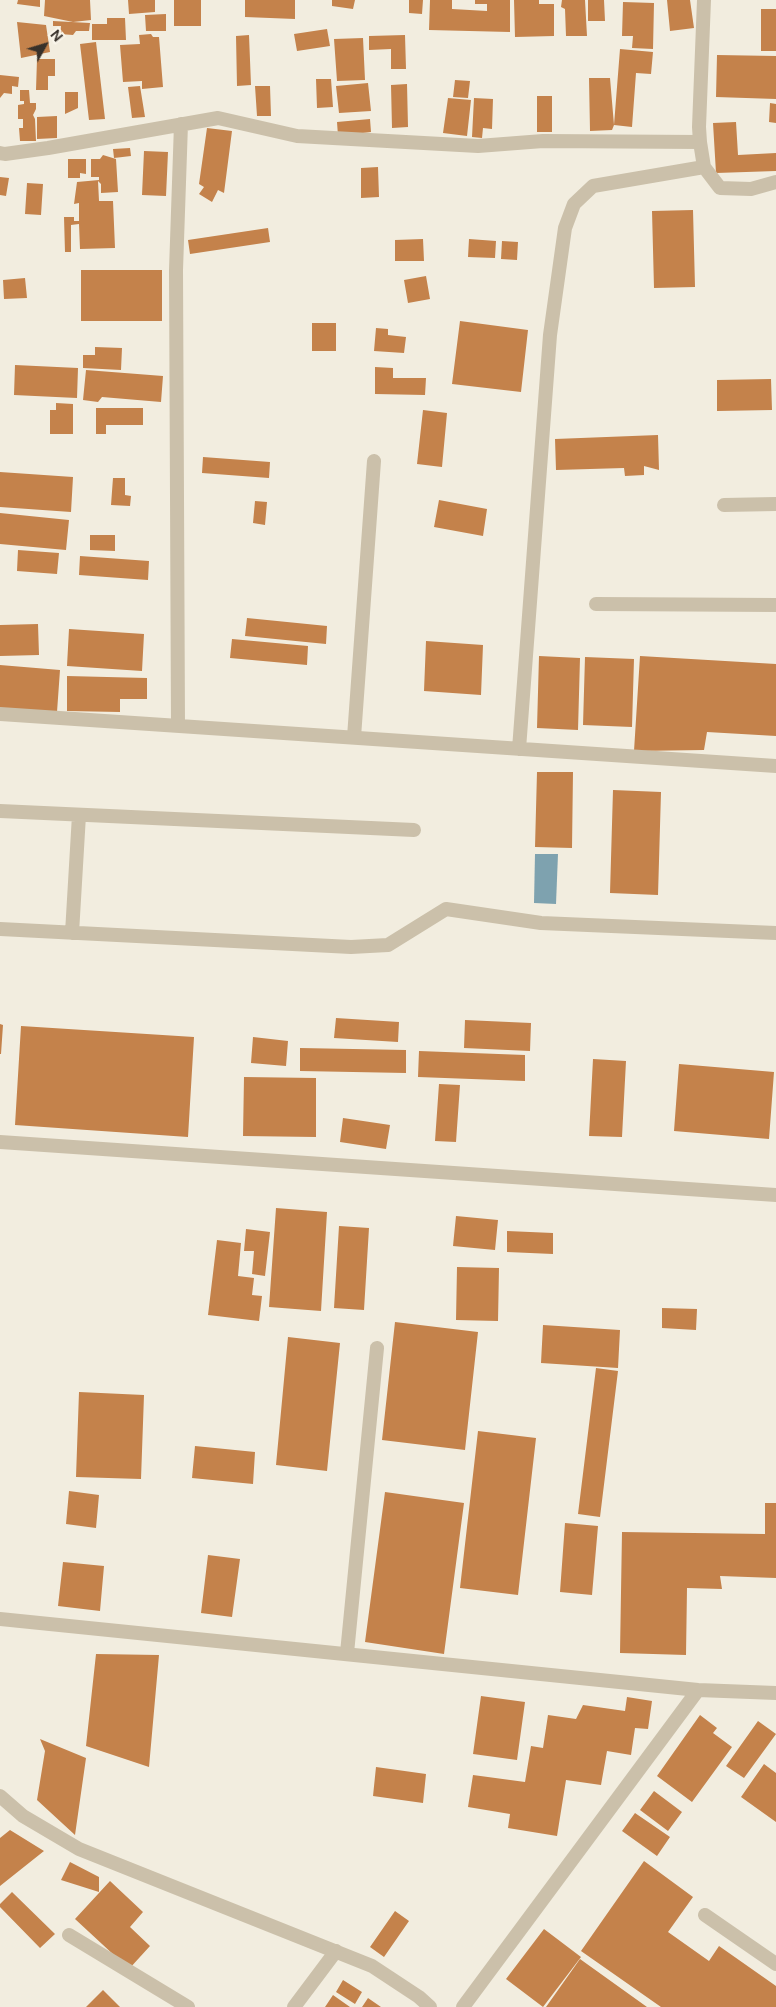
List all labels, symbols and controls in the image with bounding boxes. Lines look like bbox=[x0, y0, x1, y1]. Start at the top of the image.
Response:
north arrow bbox=[20, 20, 70, 70]
text: N bbox=[46, 26, 67, 45]

